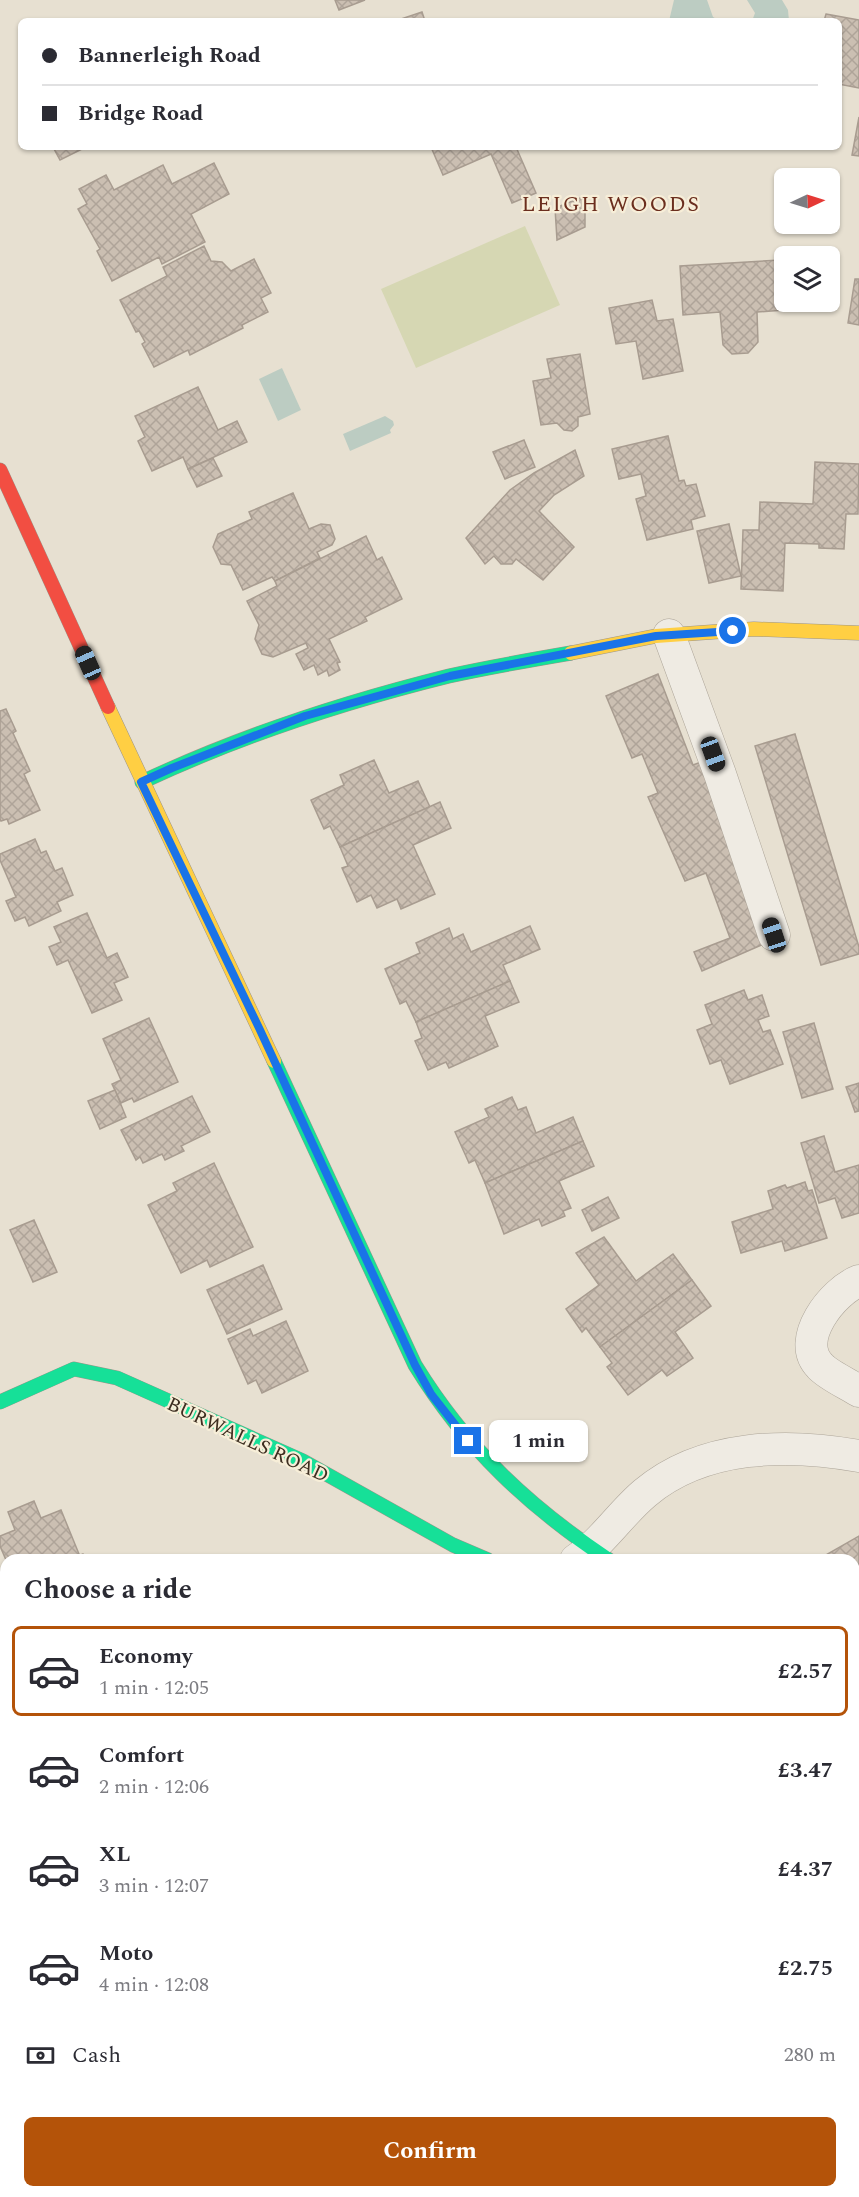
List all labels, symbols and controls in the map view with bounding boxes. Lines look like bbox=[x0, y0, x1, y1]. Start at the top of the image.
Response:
text: Bannerleigh Road bbox=[78, 39, 261, 72]
text: Bridge Road bbox=[78, 97, 203, 130]
north arrow bbox=[774, 168, 840, 234]
map controls bbox=[774, 168, 840, 312]
district label: LEIGH WOODS bbox=[522, 188, 700, 221]
button: layers bbox=[774, 246, 840, 312]
route start bbox=[719, 617, 746, 644]
car bbox=[72, 643, 104, 683]
car bbox=[698, 734, 728, 774]
car bbox=[760, 915, 788, 955]
street label: BURWALLS ROAD bbox=[162, 1389, 334, 1491]
callout: 1 min bbox=[489, 1420, 588, 1462]
text: 1 min bbox=[512, 1426, 565, 1456]
route end bbox=[454, 1427, 481, 1454]
text: Choose a ride bbox=[24, 1569, 192, 1611]
text: Economy bbox=[99, 1640, 192, 1673]
icon: car bbox=[27, 1644, 81, 1698]
text: £2.57 bbox=[778, 1655, 833, 1688]
text: 1 min · 12:05 bbox=[99, 1673, 209, 1703]
text: Comfort bbox=[99, 1739, 184, 1772]
icon: car bbox=[27, 1743, 81, 1797]
text: £3.47 bbox=[778, 1754, 833, 1787]
text: 2 min · 12:06 bbox=[99, 1772, 209, 1802]
text: XL bbox=[99, 1838, 130, 1871]
icon: car bbox=[27, 1842, 81, 1896]
text: £4.37 bbox=[778, 1853, 833, 1886]
text: 3 min · 12:07 bbox=[99, 1871, 209, 1901]
text: Moto bbox=[99, 1937, 153, 1970]
icon: car bbox=[27, 1941, 81, 1995]
text: £2.75 bbox=[778, 1952, 833, 1985]
text: 4 min · 12:08 bbox=[99, 1970, 209, 2000]
icon: cash bbox=[24, 2039, 57, 2072]
text: Cash bbox=[72, 2039, 121, 2072]
text: 280 m bbox=[784, 2040, 836, 2070]
button: Confirm bbox=[24, 2117, 836, 2186]

